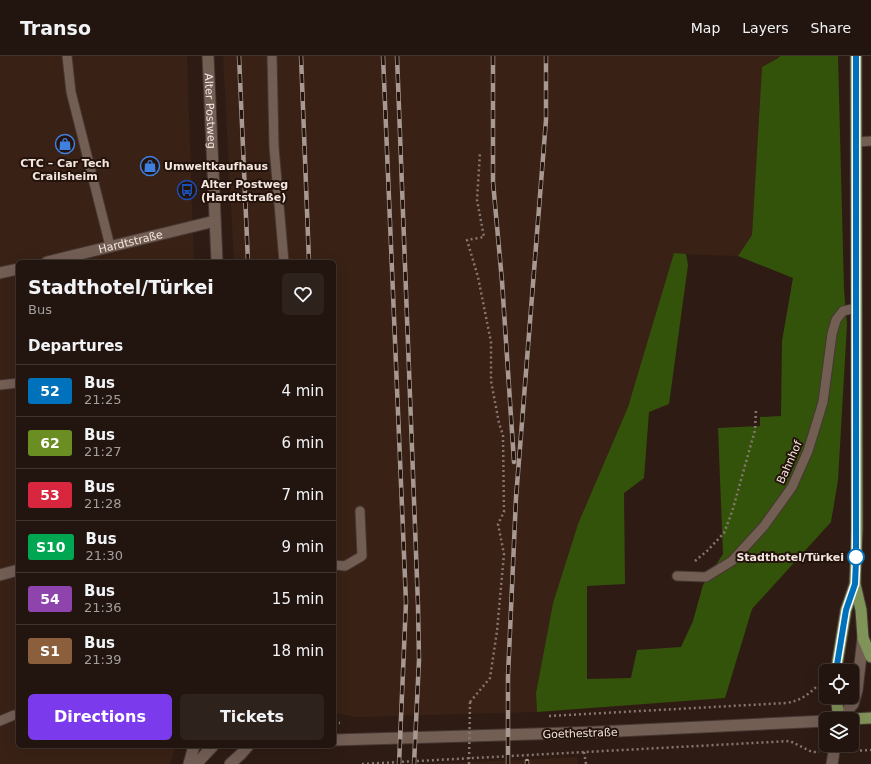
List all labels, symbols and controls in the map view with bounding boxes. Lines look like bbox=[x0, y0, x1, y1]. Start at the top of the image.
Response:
text: Transo bbox=[20, 17, 91, 39]
text: Map bbox=[691, 20, 720, 36]
text: Layers bbox=[742, 20, 789, 36]
text: Share bbox=[811, 20, 851, 36]
street label: Alter Postweg bbox=[202, 73, 218, 149]
shop icon: CTC – Car Tech Crailsheim bbox=[54, 133, 76, 155]
shop icon: Umweltkaufhaus bbox=[139, 155, 161, 177]
place label: CTC – Car Tech Crailsheim bbox=[20, 157, 110, 183]
place label: Umweltkaufhaus bbox=[164, 160, 268, 173]
place label: Alter Postweg (Hardtstraße) bbox=[201, 178, 288, 204]
bus stop icon: Alter Postweg (Hardtstraße) bbox=[176, 179, 198, 201]
street label: Hardtstraße bbox=[97, 228, 164, 256]
button: heart bbox=[282, 273, 324, 315]
text: Stadthotel/Türkei bbox=[28, 276, 214, 298]
text: Bus bbox=[28, 302, 52, 317]
text: Departures bbox=[28, 337, 123, 355]
text: Bus bbox=[84, 374, 115, 392]
text: 4 min bbox=[281, 382, 324, 400]
text: 52 bbox=[40, 383, 60, 399]
text: 21:25 bbox=[84, 392, 121, 407]
text: Bus bbox=[84, 426, 115, 444]
text: 6 min bbox=[281, 434, 324, 452]
text: 62 bbox=[40, 435, 60, 451]
street label: Bahnhof bbox=[774, 438, 805, 486]
text: 21:27 bbox=[84, 444, 121, 459]
text: Bus bbox=[84, 478, 115, 496]
text: 7 min bbox=[281, 486, 324, 504]
text: 53 bbox=[40, 487, 60, 503]
text: 21:28 bbox=[84, 496, 121, 511]
text: Bus bbox=[86, 530, 117, 548]
text: 9 min bbox=[281, 538, 324, 556]
text: S10 bbox=[36, 539, 66, 555]
text: 21:30 bbox=[86, 548, 123, 563]
marker: Stadthotel/Türkei bbox=[847, 548, 865, 566]
place label: Stadthotel/Türkei bbox=[736, 551, 844, 564]
text: Bus bbox=[84, 582, 115, 600]
text: 15 min bbox=[272, 590, 324, 608]
text: 54 bbox=[40, 591, 60, 607]
text: 21:36 bbox=[84, 600, 121, 615]
text: Bus bbox=[84, 634, 115, 652]
text: 18 min bbox=[272, 642, 324, 660]
text: S1 bbox=[40, 643, 60, 659]
text: 21:39 bbox=[84, 652, 121, 667]
map controls bbox=[819, 664, 859, 752]
button: locate bbox=[819, 664, 859, 704]
button: Directions bbox=[28, 694, 172, 740]
button: Tickets bbox=[180, 694, 324, 740]
button: layers bbox=[819, 712, 859, 752]
street label: Goethestraße bbox=[542, 726, 618, 741]

